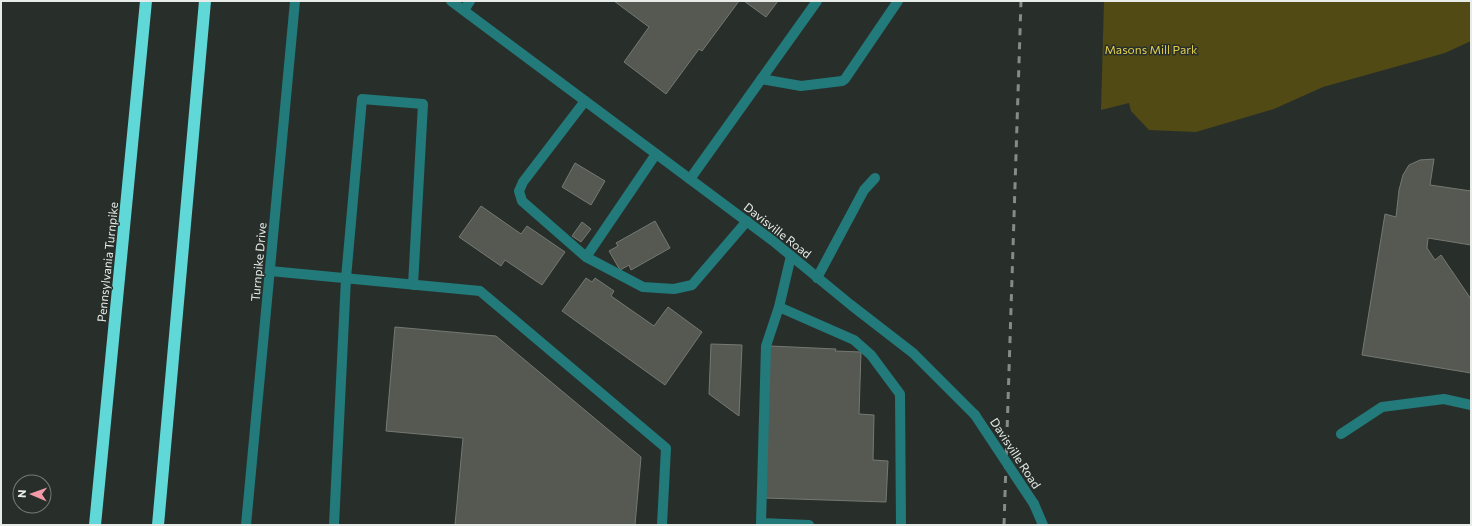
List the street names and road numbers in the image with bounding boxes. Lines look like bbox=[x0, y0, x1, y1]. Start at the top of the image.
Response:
street label: Davisville Road bbox=[742, 199, 814, 261]
street label: Pennsylvania Turnpike bbox=[94, 201, 120, 323]
street label: Turnpike Drive bbox=[248, 222, 268, 302]
street label: Davisville Road bbox=[988, 415, 1044, 491]

